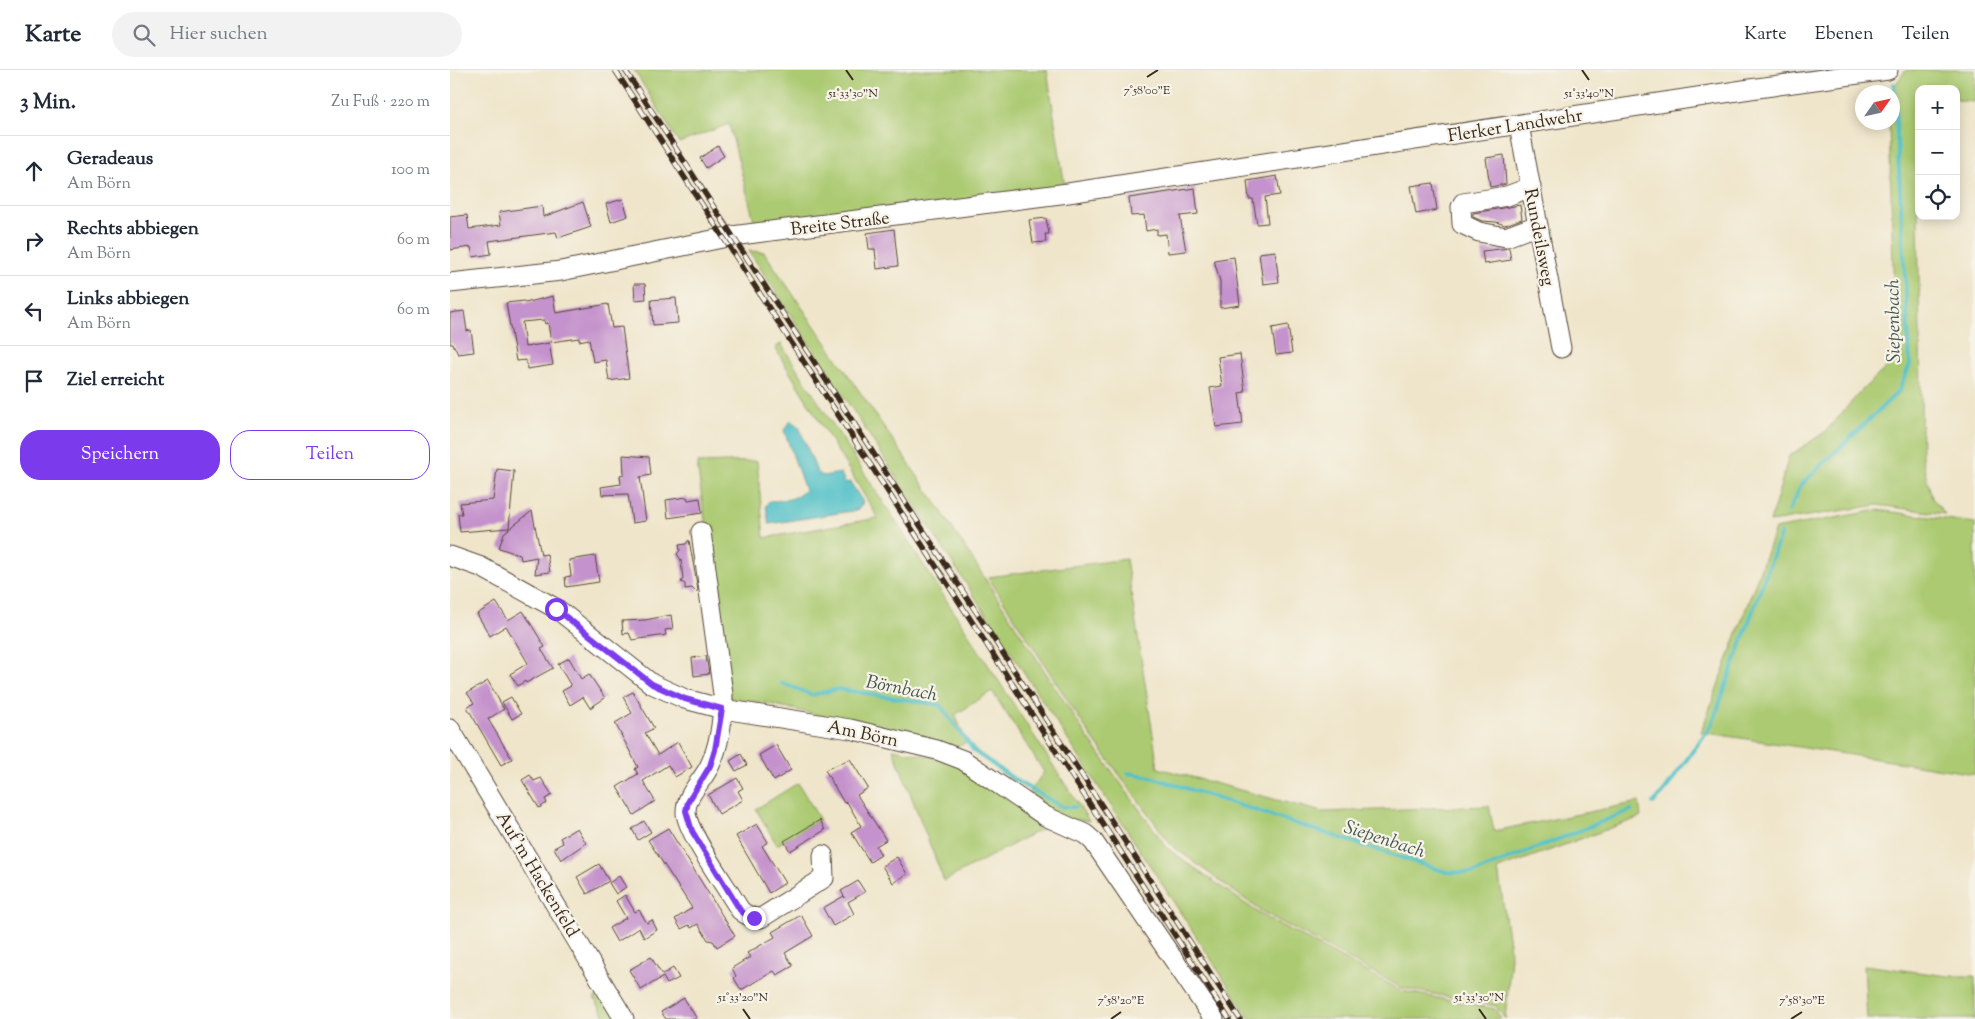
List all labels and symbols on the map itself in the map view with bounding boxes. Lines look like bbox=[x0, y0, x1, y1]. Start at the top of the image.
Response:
text: 7°58'00"E bbox=[1124, 82, 1171, 100]
text: 51°33'30"N bbox=[827, 85, 878, 103]
text: 51°33'40"N bbox=[1563, 85, 1614, 103]
north arrow bbox=[1855, 85, 1900, 130]
street label: Flerker Landwehr bbox=[1446, 103, 1585, 150]
street label: Rundeilsweg bbox=[1516, 186, 1560, 289]
street label: Breite Straße bbox=[789, 206, 891, 244]
water label: Siepenbach bbox=[1880, 278, 1909, 363]
route start bbox=[545, 598, 568, 621]
water label: Börnbach bbox=[863, 669, 940, 710]
street label: Am Börn bbox=[825, 715, 901, 755]
street label: Auf'm Hackenfeld bbox=[488, 807, 584, 943]
water label: Siepenbach bbox=[1340, 815, 1429, 866]
route end bbox=[743, 907, 766, 930]
text: 51°33'20"N bbox=[717, 989, 769, 1007]
text: 51°33'30"N bbox=[1453, 989, 1504, 1007]
text: 7°58'20"E bbox=[1098, 992, 1145, 1010]
text: 7°58'30"E bbox=[1779, 992, 1826, 1010]

